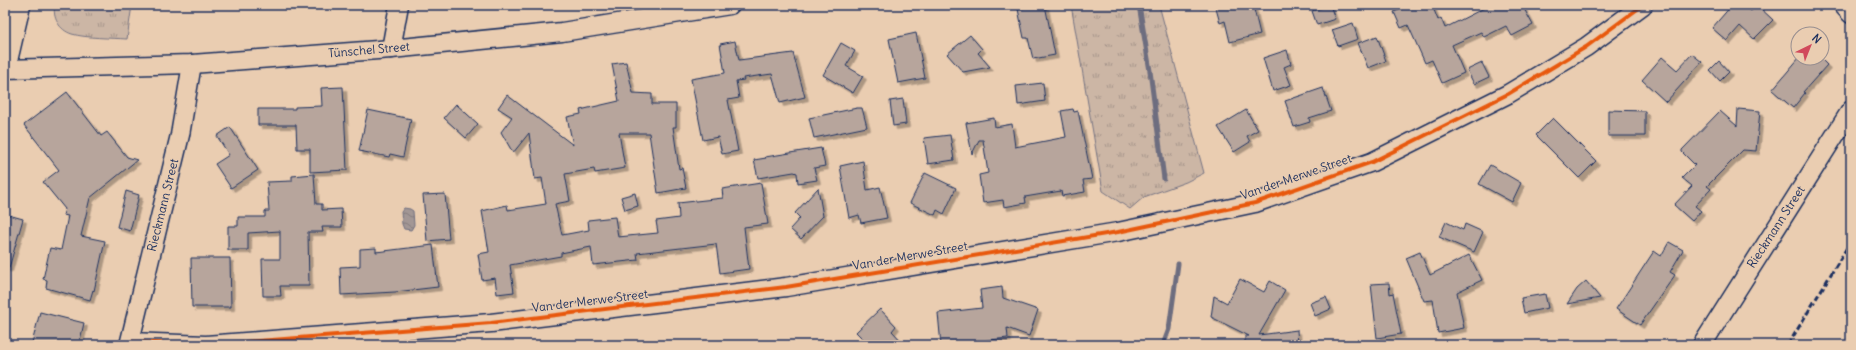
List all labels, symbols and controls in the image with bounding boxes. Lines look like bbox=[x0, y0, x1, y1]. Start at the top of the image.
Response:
north arrow bbox=[1790, 26, 1830, 66]
text: N bbox=[1809, 31, 1824, 46]
street label: Tünschel Street bbox=[327, 38, 410, 61]
street label: Van der Merwe Street bbox=[1238, 150, 1353, 203]
street label: Rieckmann Street bbox=[144, 157, 181, 253]
street label: Rieckmann Street bbox=[1743, 183, 1808, 271]
street label: Van der Merwe Street bbox=[851, 238, 969, 273]
street label: Van der Merwe Street bbox=[531, 286, 649, 315]

